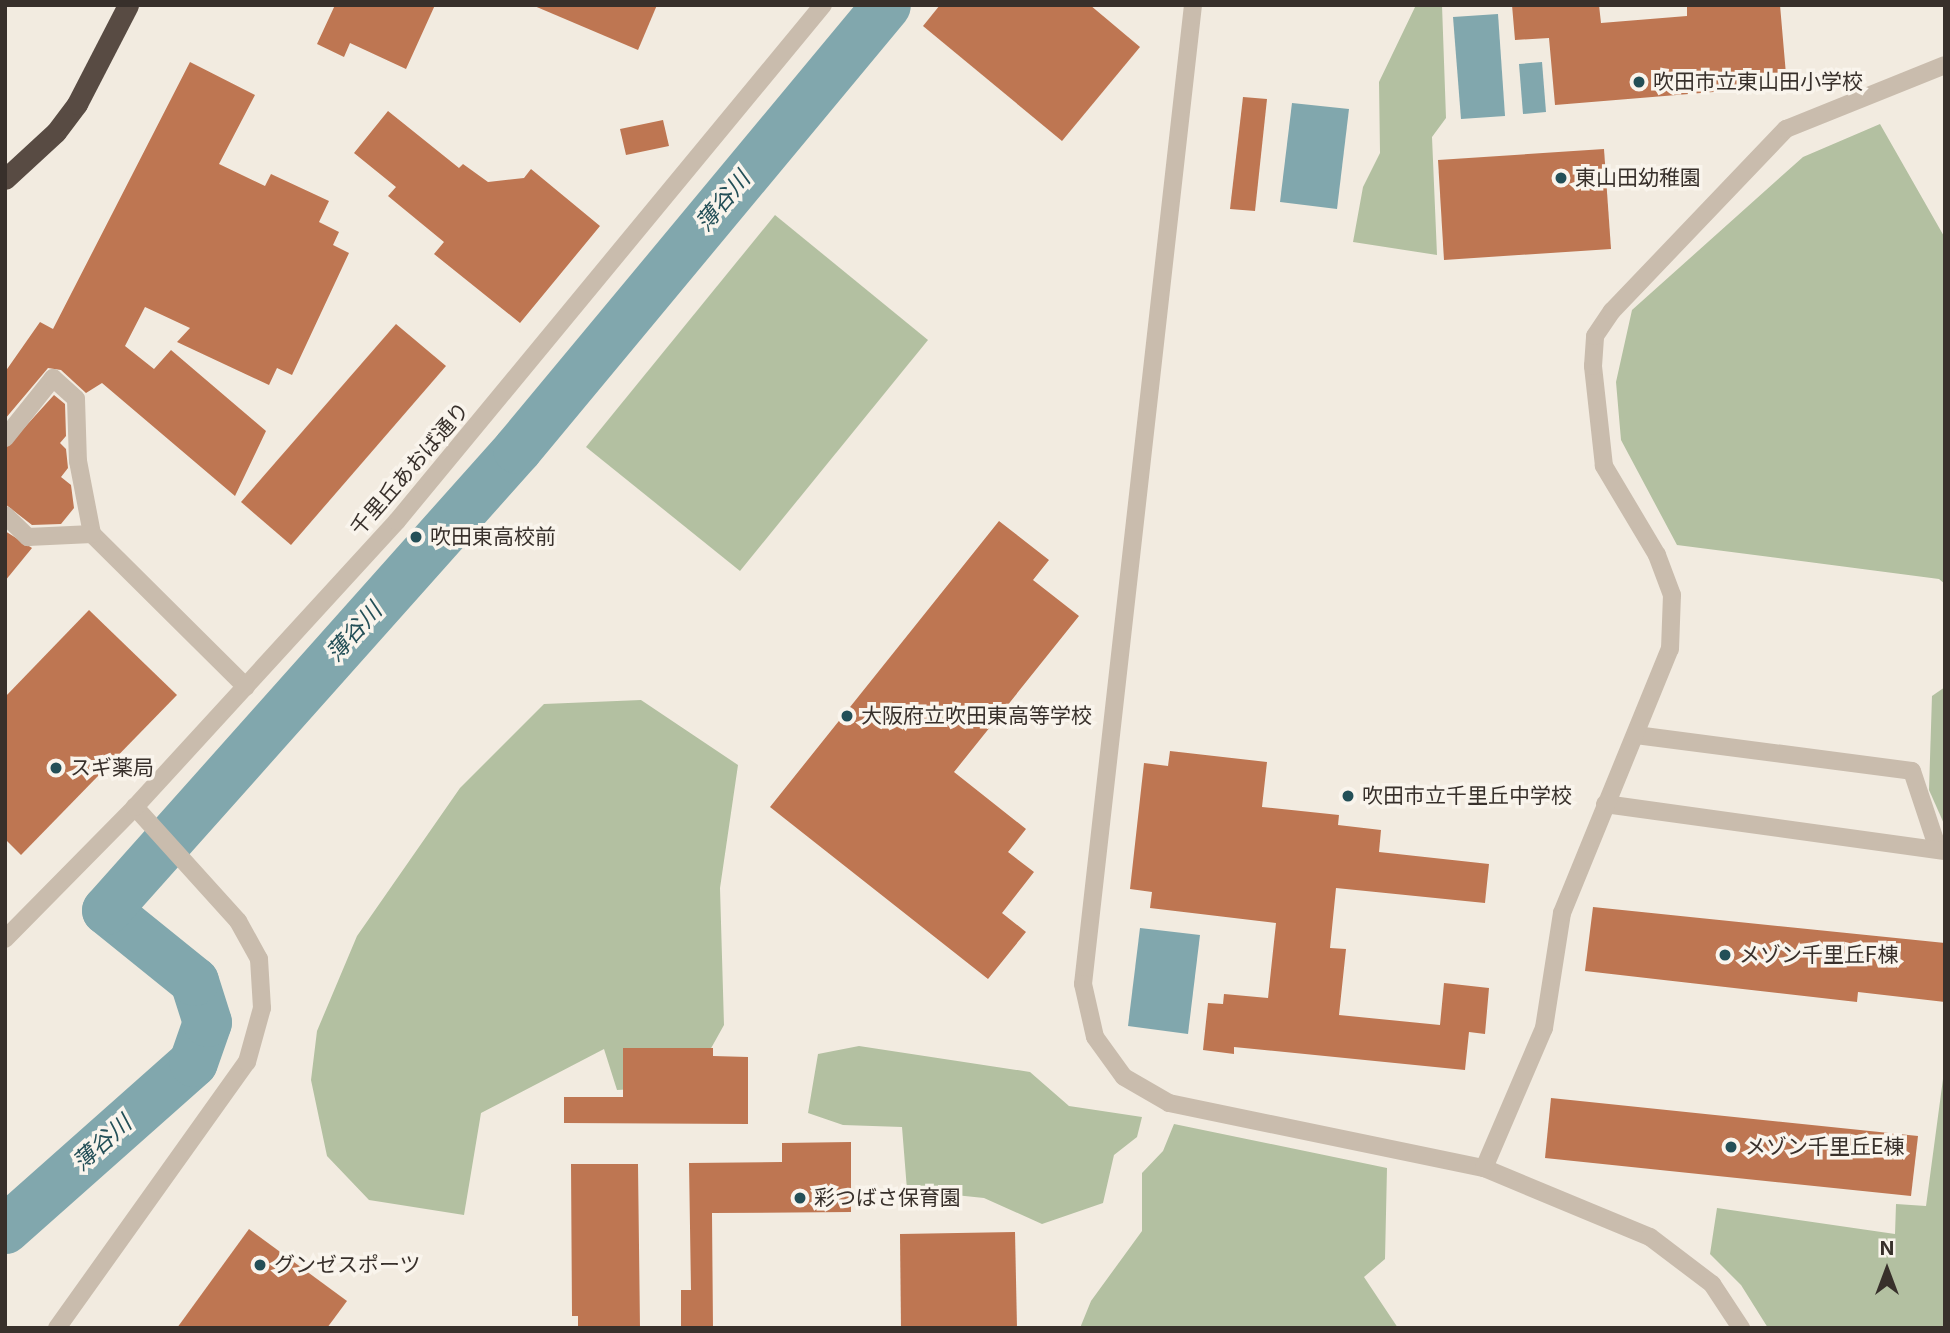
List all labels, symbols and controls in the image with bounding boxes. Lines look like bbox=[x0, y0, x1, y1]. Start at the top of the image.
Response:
place label: 吹田市立東山田小学校 bbox=[1653, 69, 1863, 95]
marker: 吹田市立東山田小学校 bbox=[1631, 74, 1647, 90]
place label: 東山田幼稚園 bbox=[1575, 165, 1701, 191]
water label: 薄谷川 bbox=[690, 166, 756, 236]
marker: 東山田幼稚園 bbox=[1553, 170, 1569, 186]
street label: 千里丘あおば通り bbox=[345, 397, 475, 541]
place label: 吹田東高校前 bbox=[430, 524, 556, 550]
marker: 吹田東高校前 bbox=[408, 529, 424, 545]
water label: 薄谷川 bbox=[321, 597, 387, 667]
place label: 大阪府立吹田東高等学校 bbox=[861, 703, 1092, 729]
marker: 大阪府立吹田東高等学校 bbox=[839, 708, 855, 724]
place label: スギ薬局 bbox=[70, 755, 154, 781]
marker: スギ薬局 bbox=[48, 760, 64, 776]
place label: 吹田市立千里丘中学校 bbox=[1362, 783, 1572, 809]
marker: 吹田市立千里丘中学校 bbox=[1340, 788, 1356, 804]
place label: メゾン千里丘F棟 bbox=[1739, 942, 1898, 968]
marker: メゾン千里丘F棟 bbox=[1717, 947, 1733, 963]
water label: 薄谷川 bbox=[67, 1110, 137, 1176]
place label: メゾン千里丘E棟 bbox=[1745, 1134, 1905, 1160]
marker: メゾン千里丘E棟 bbox=[1723, 1139, 1739, 1155]
place label: 彩つばさ保育園 bbox=[814, 1185, 961, 1211]
marker: 彩つばさ保育園 bbox=[792, 1190, 808, 1206]
north arrow bbox=[1852, 1235, 1922, 1305]
text: N bbox=[1880, 1237, 1894, 1260]
place label: グンゼスポーツ bbox=[274, 1252, 421, 1278]
marker: グンゼスポーツ bbox=[252, 1257, 268, 1273]

